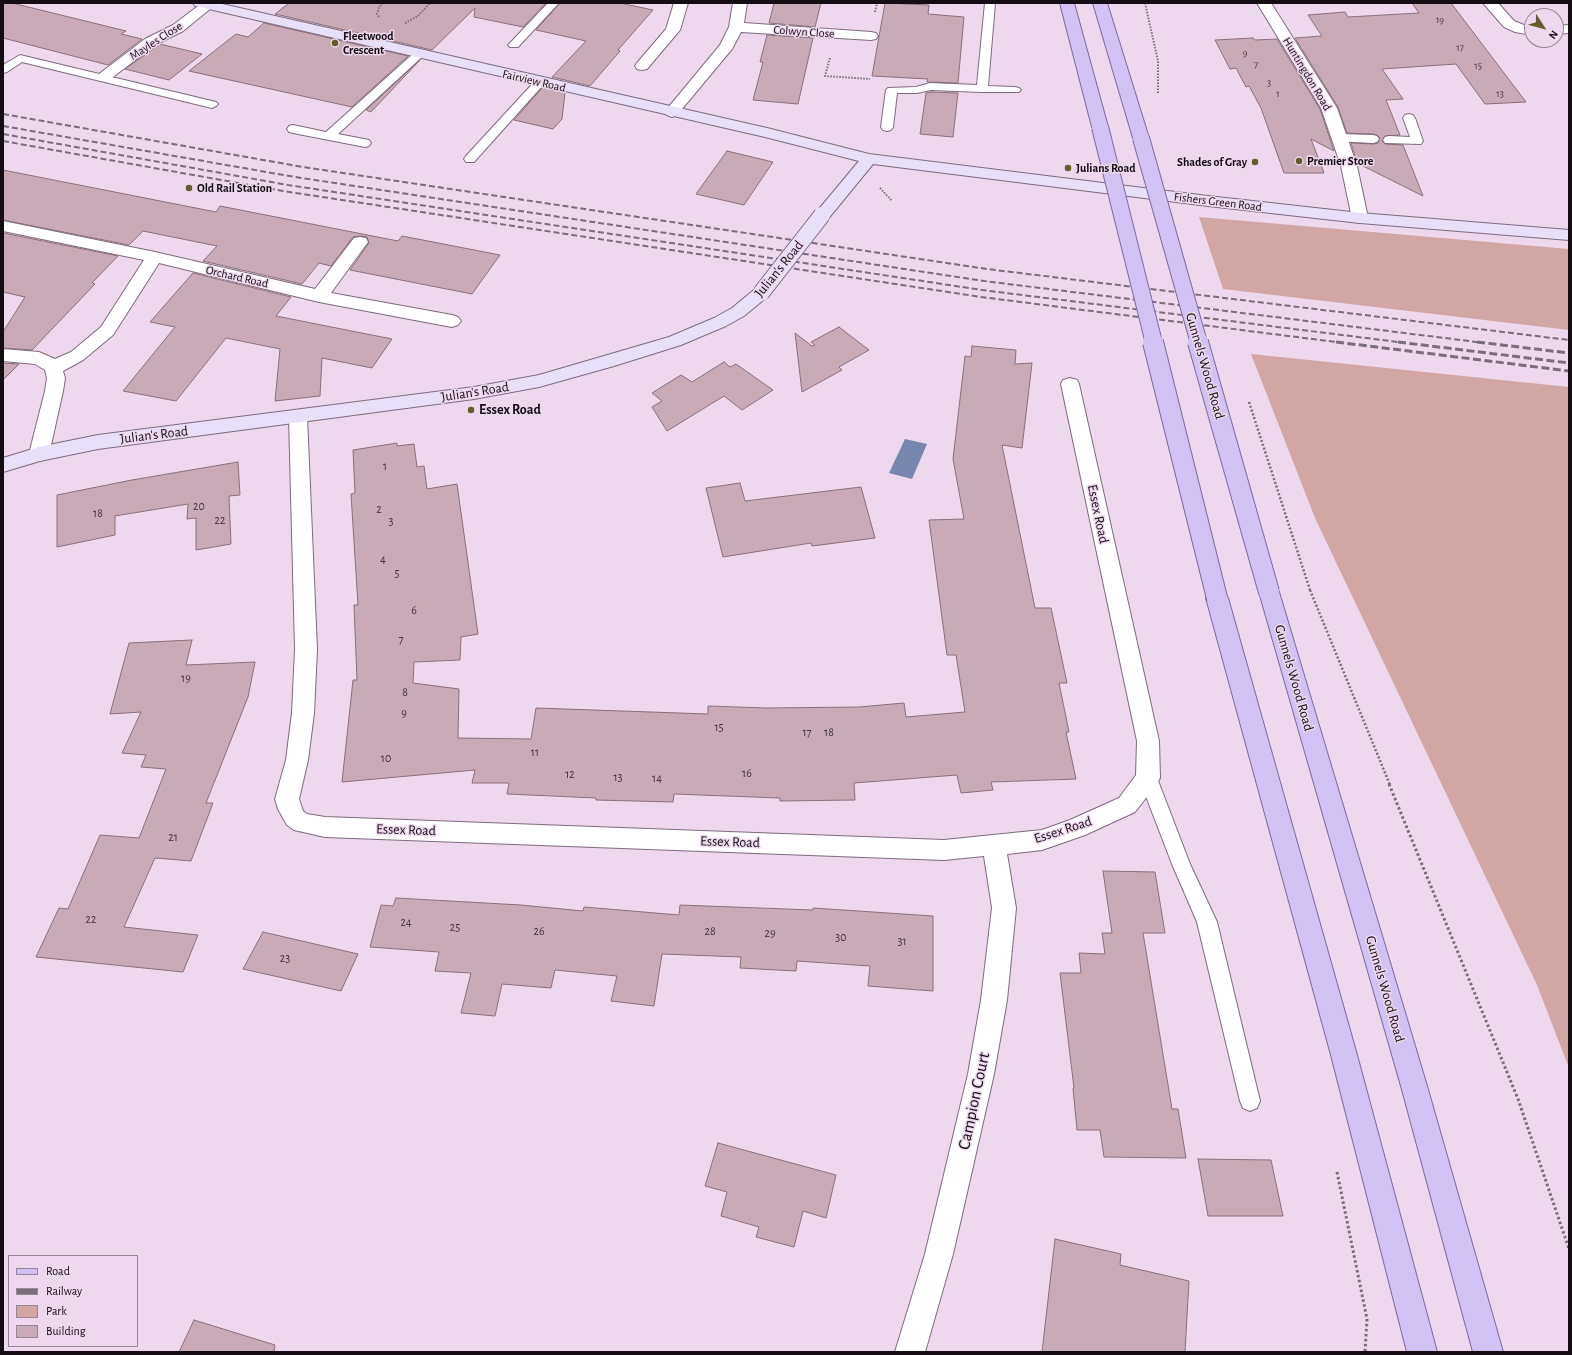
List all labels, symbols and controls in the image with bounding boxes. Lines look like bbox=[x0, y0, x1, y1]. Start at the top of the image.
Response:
north arrow bbox=[1524, 8, 1564, 48]
house number: 19 bbox=[1436, 14, 1444, 26]
street label: Mayles Close bbox=[127, 19, 185, 63]
street label: Colwyn Close bbox=[773, 23, 835, 41]
text: N bbox=[1547, 28, 1560, 41]
place label: Fleetwood Crescent bbox=[343, 29, 394, 57]
street label: Huntingdon Road bbox=[1279, 35, 1335, 113]
marker: Fleetwood Crescent bbox=[330, 38, 340, 48]
house number: 17 bbox=[1456, 42, 1464, 54]
house number: 9 bbox=[1243, 47, 1247, 59]
house number: 7 bbox=[1254, 59, 1258, 71]
house number: 15 bbox=[1474, 60, 1482, 72]
street label: Fairview Road bbox=[501, 67, 567, 95]
house number: 3 bbox=[1267, 77, 1271, 89]
house number: 1 bbox=[1276, 88, 1280, 100]
house number: 13 bbox=[1496, 88, 1504, 100]
place label: Premier Store bbox=[1307, 154, 1374, 168]
place label: Shades of Gray bbox=[1177, 155, 1247, 169]
marker: Premier Store bbox=[1294, 156, 1304, 166]
marker: Shades of Gray bbox=[1250, 157, 1260, 167]
place label: Julians Road bbox=[1076, 161, 1136, 175]
marker: Julians Road bbox=[1063, 163, 1073, 173]
place label: Old Rail Station bbox=[197, 181, 272, 195]
marker: Old Rail Station bbox=[184, 183, 194, 193]
street label: Fishers Green Road bbox=[1173, 189, 1263, 215]
street label: Julian's Road bbox=[751, 237, 807, 301]
street label: Orchard Road bbox=[204, 263, 270, 291]
street label: Gunnels Wood Road bbox=[1182, 311, 1228, 421]
street label: Julian's Road bbox=[440, 378, 510, 406]
place label: Essex Road bbox=[479, 402, 541, 418]
marker: Essex Road bbox=[466, 405, 476, 415]
street label: Julian's Road bbox=[119, 422, 189, 448]
house number: 1 bbox=[383, 459, 387, 473]
street label: Essex Road bbox=[1084, 483, 1112, 545]
house number: 20 bbox=[193, 499, 205, 513]
house number: 2 bbox=[376, 502, 382, 516]
house number: 18 bbox=[93, 506, 103, 520]
house number: 22 bbox=[215, 513, 225, 527]
house number: 3 bbox=[389, 514, 393, 528]
house number: 4 bbox=[380, 552, 386, 566]
house number: 5 bbox=[394, 566, 400, 580]
house number: 6 bbox=[411, 603, 417, 617]
street label: Gunnels Wood Road bbox=[1271, 623, 1317, 733]
house number: 7 bbox=[398, 632, 404, 646]
house number: 19 bbox=[181, 671, 191, 685]
house number: 8 bbox=[402, 685, 408, 699]
house number: 9 bbox=[401, 706, 407, 720]
house number: 15 bbox=[714, 720, 724, 734]
house number: 17 bbox=[802, 725, 812, 739]
house number: 18 bbox=[824, 725, 834, 739]
house number: 11 bbox=[531, 745, 539, 759]
house number: 10 bbox=[381, 751, 391, 765]
house number: 16 bbox=[742, 766, 752, 780]
house number: 12 bbox=[565, 767, 575, 781]
house number: 13 bbox=[613, 770, 623, 784]
house number: 14 bbox=[652, 771, 662, 785]
street label: Essex Road bbox=[1032, 813, 1094, 847]
street label: Essex Road bbox=[376, 821, 436, 839]
house number: 21 bbox=[168, 830, 178, 844]
street label: Essex Road bbox=[700, 833, 760, 851]
house number: 22 bbox=[86, 912, 96, 926]
house number: 24 bbox=[400, 915, 412, 929]
house number: 25 bbox=[450, 920, 460, 934]
house number: 26 bbox=[533, 924, 545, 938]
house number: 28 bbox=[704, 924, 716, 938]
house number: 29 bbox=[764, 926, 776, 940]
house number: 30 bbox=[835, 930, 847, 944]
house number: 31 bbox=[897, 934, 907, 948]
street label: Gunnels Wood Road bbox=[1362, 934, 1408, 1044]
house number: 23 bbox=[280, 951, 290, 965]
street label: Campion Court bbox=[954, 1051, 994, 1151]
legend bbox=[8, 1255, 138, 1347]
text: Road bbox=[46, 1265, 70, 1277]
text: Railway bbox=[46, 1285, 82, 1297]
text: Park bbox=[46, 1305, 67, 1317]
text: Building bbox=[46, 1325, 86, 1337]

